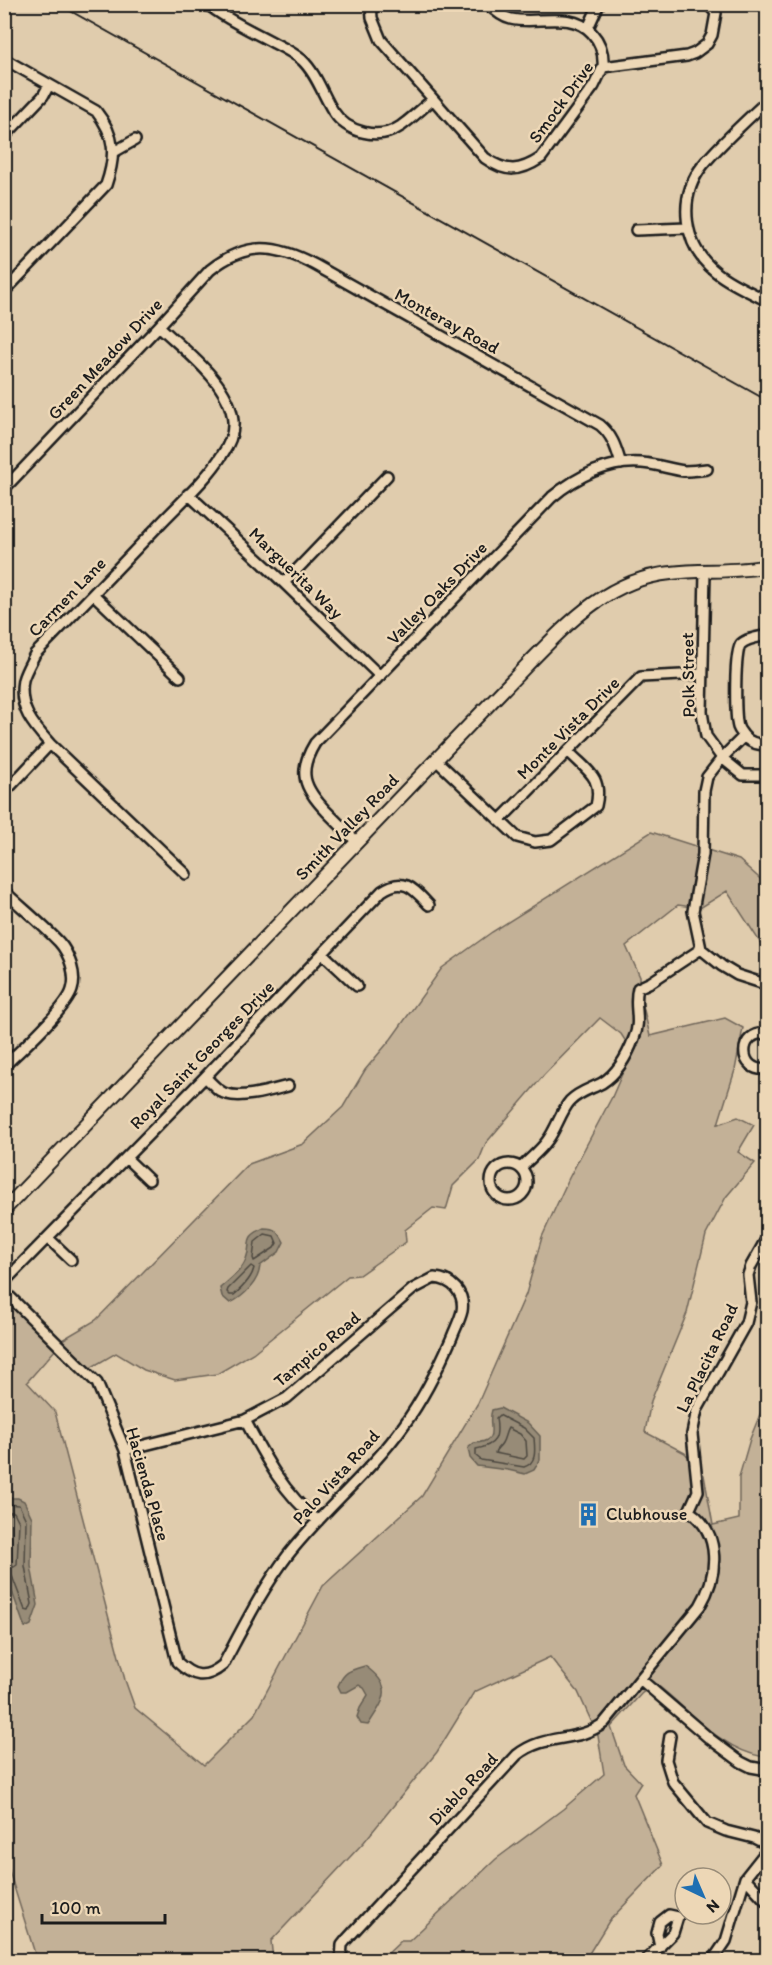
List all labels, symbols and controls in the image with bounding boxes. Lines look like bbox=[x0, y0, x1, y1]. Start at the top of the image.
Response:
street label: Smock Drive bbox=[524, 57, 598, 147]
street label: Monteray Road bbox=[391, 283, 503, 359]
street label: Green Meadow Drive bbox=[43, 294, 167, 424]
street label: Marguerita Way bbox=[244, 522, 348, 624]
street label: Valley Oaks Drive bbox=[382, 537, 492, 649]
street label: Carmen Lane bbox=[23, 552, 111, 642]
street label: Polk Street bbox=[676, 632, 700, 718]
street label: Monte Vista Drive bbox=[512, 672, 624, 784]
street label: Smith Valley Road bbox=[290, 769, 404, 885]
street label: Royal Saint Georges Drive bbox=[125, 976, 279, 1134]
street label: La Placita Road bbox=[671, 1300, 743, 1416]
street label: Tampico Road bbox=[269, 1306, 365, 1392]
street label: Hacienda Place bbox=[121, 1425, 175, 1543]
street label: Palo Vista Road bbox=[288, 1425, 384, 1529]
building icon: Clubhouse bbox=[575, 1501, 601, 1527]
place label: Clubhouse bbox=[606, 1503, 687, 1525]
street label: Diablo Road bbox=[424, 1748, 502, 1830]
north arrow bbox=[673, 1866, 733, 1926]
scale bar bbox=[42, 1887, 165, 1925]
text: N bbox=[703, 1896, 724, 1917]
text: 100 m bbox=[51, 1897, 101, 1919]

